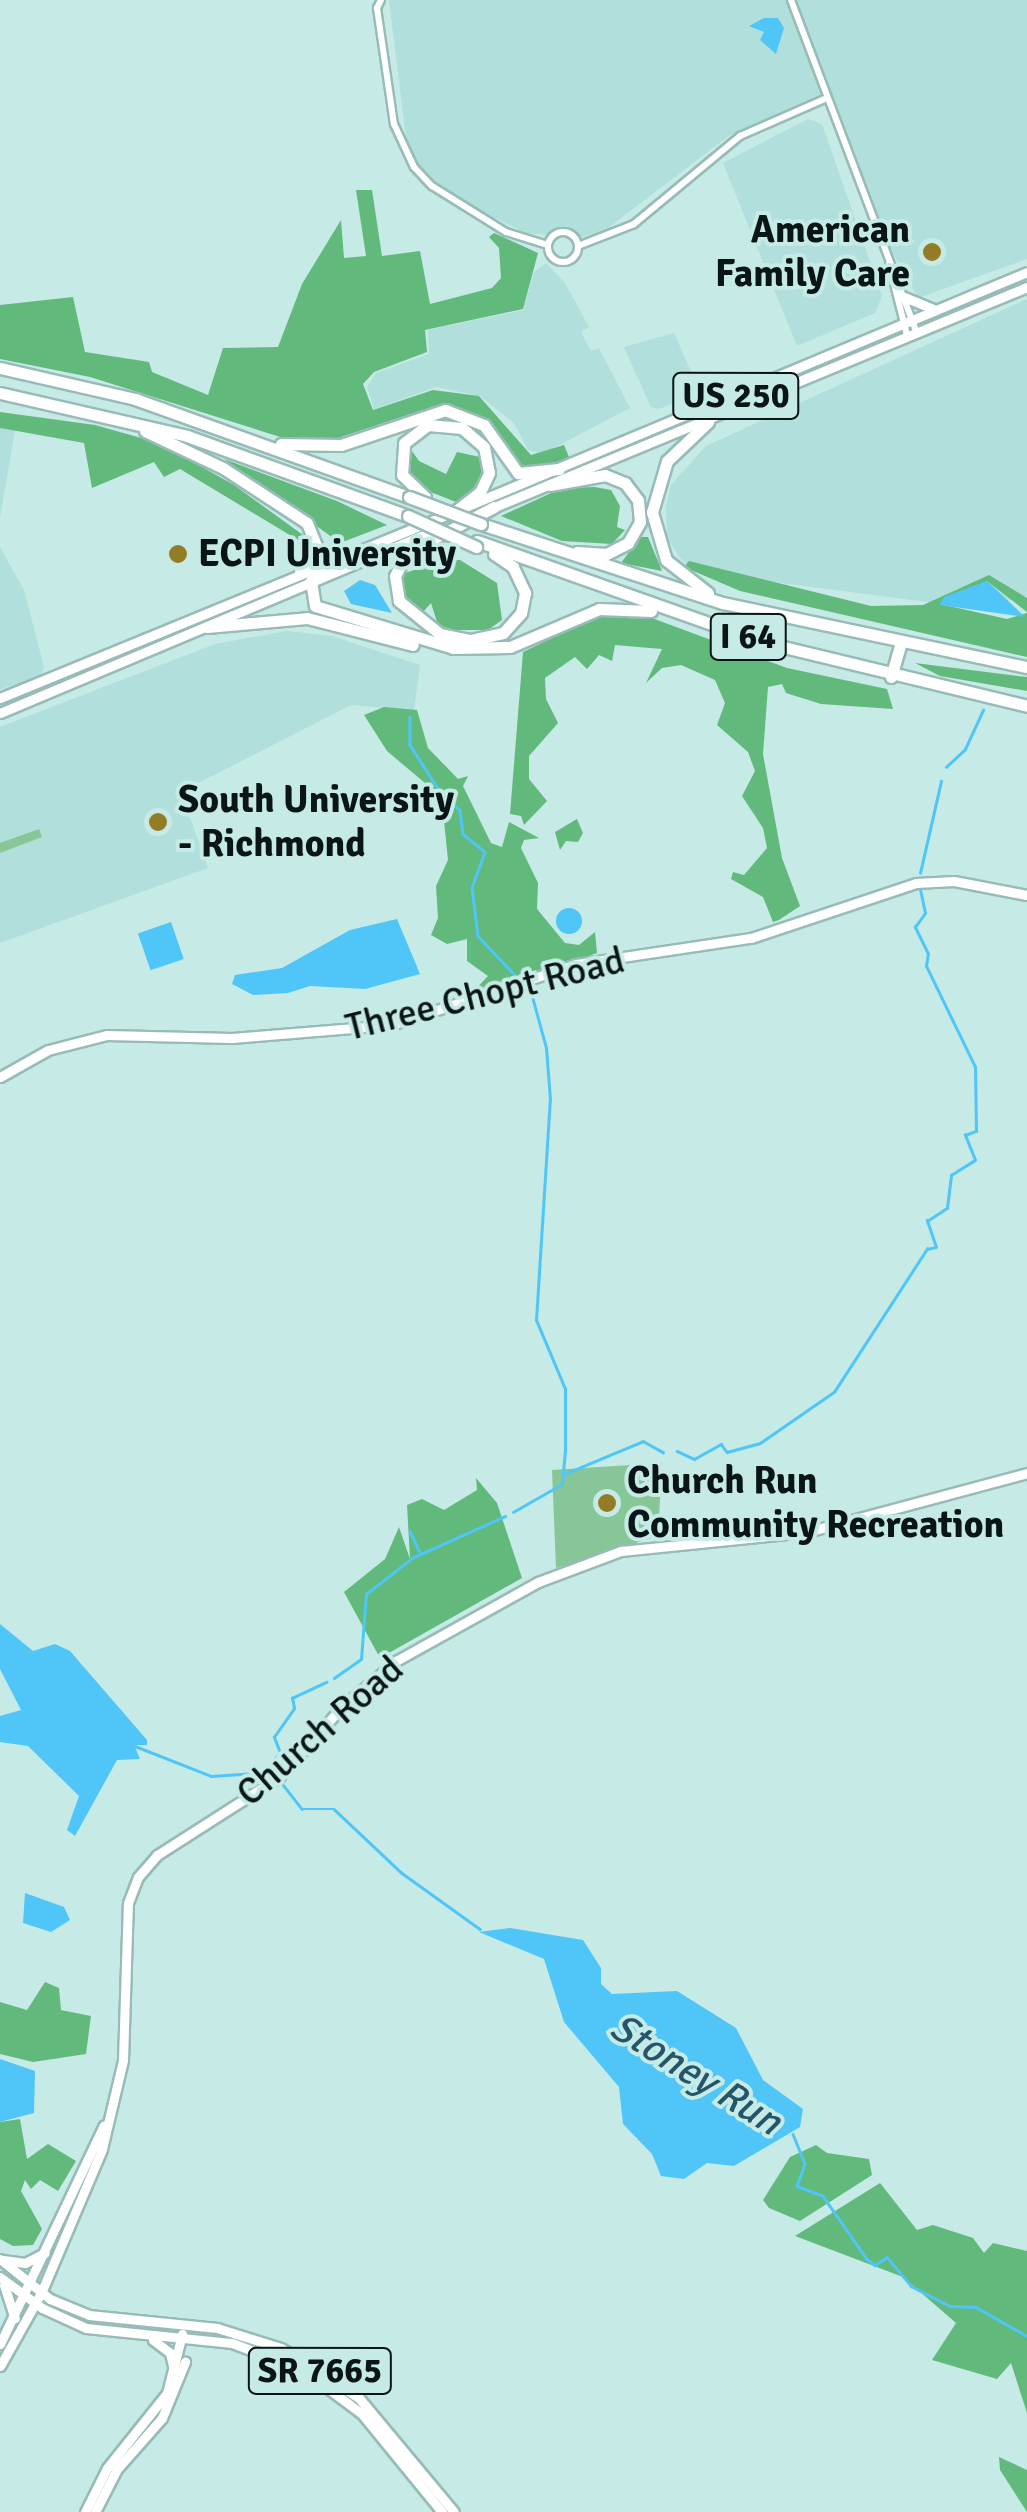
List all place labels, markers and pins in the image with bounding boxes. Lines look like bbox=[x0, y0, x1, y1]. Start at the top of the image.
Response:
place label: American Family Care bbox=[715, 207, 910, 296]
marker: American Family Care bbox=[919, 239, 945, 265]
place label: ECPI University bbox=[198, 531, 456, 577]
marker: ECPI University bbox=[167, 543, 189, 565]
place label: South University - Richmond bbox=[178, 777, 454, 866]
marker: South University - Richmond bbox=[147, 811, 169, 833]
place label: Church Run Community Recreation bbox=[627, 1458, 1004, 1548]
marker: Church Run Community Recreation bbox=[596, 1492, 618, 1514]

